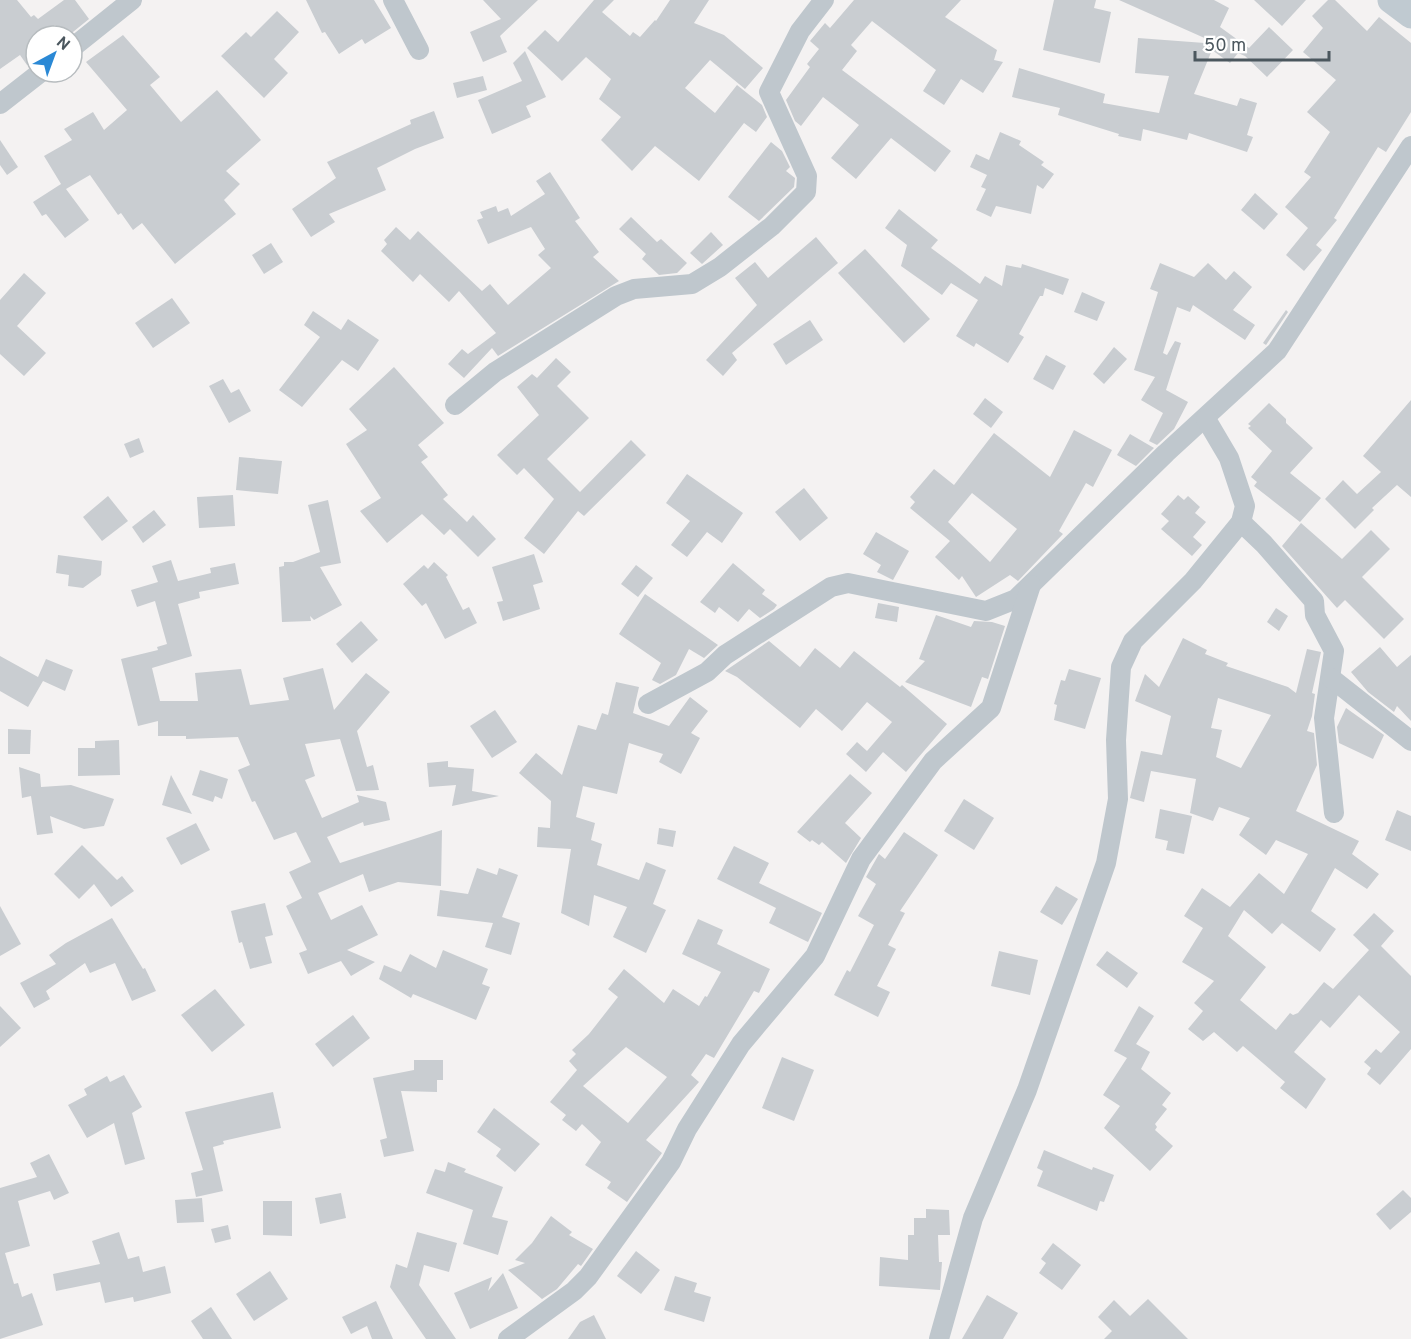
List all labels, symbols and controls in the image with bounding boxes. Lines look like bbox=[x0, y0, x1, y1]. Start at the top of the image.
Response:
north arrow bbox=[24, 24, 84, 84]
scale bar bbox=[1195, 24, 1328, 62]
text: N bbox=[52, 33, 73, 56]
text: 50 m bbox=[1204, 35, 1246, 58]

